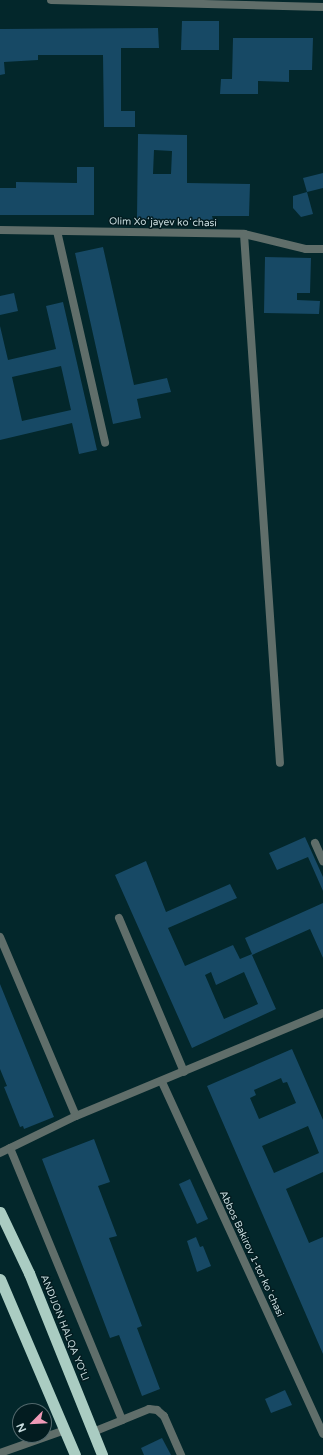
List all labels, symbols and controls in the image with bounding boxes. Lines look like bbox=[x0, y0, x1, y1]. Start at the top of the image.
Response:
street label: Olim Xoʻjayev koʻchasi bbox=[109, 216, 217, 230]
street label: Abbos Bakirov 1-tor koʻchasi bbox=[216, 1189, 286, 1319]
street label: ANDIJON HALQA YO‘LI bbox=[37, 1273, 91, 1383]
north arrow bbox=[12, 1403, 52, 1443]
text: N bbox=[14, 1421, 29, 1434]

